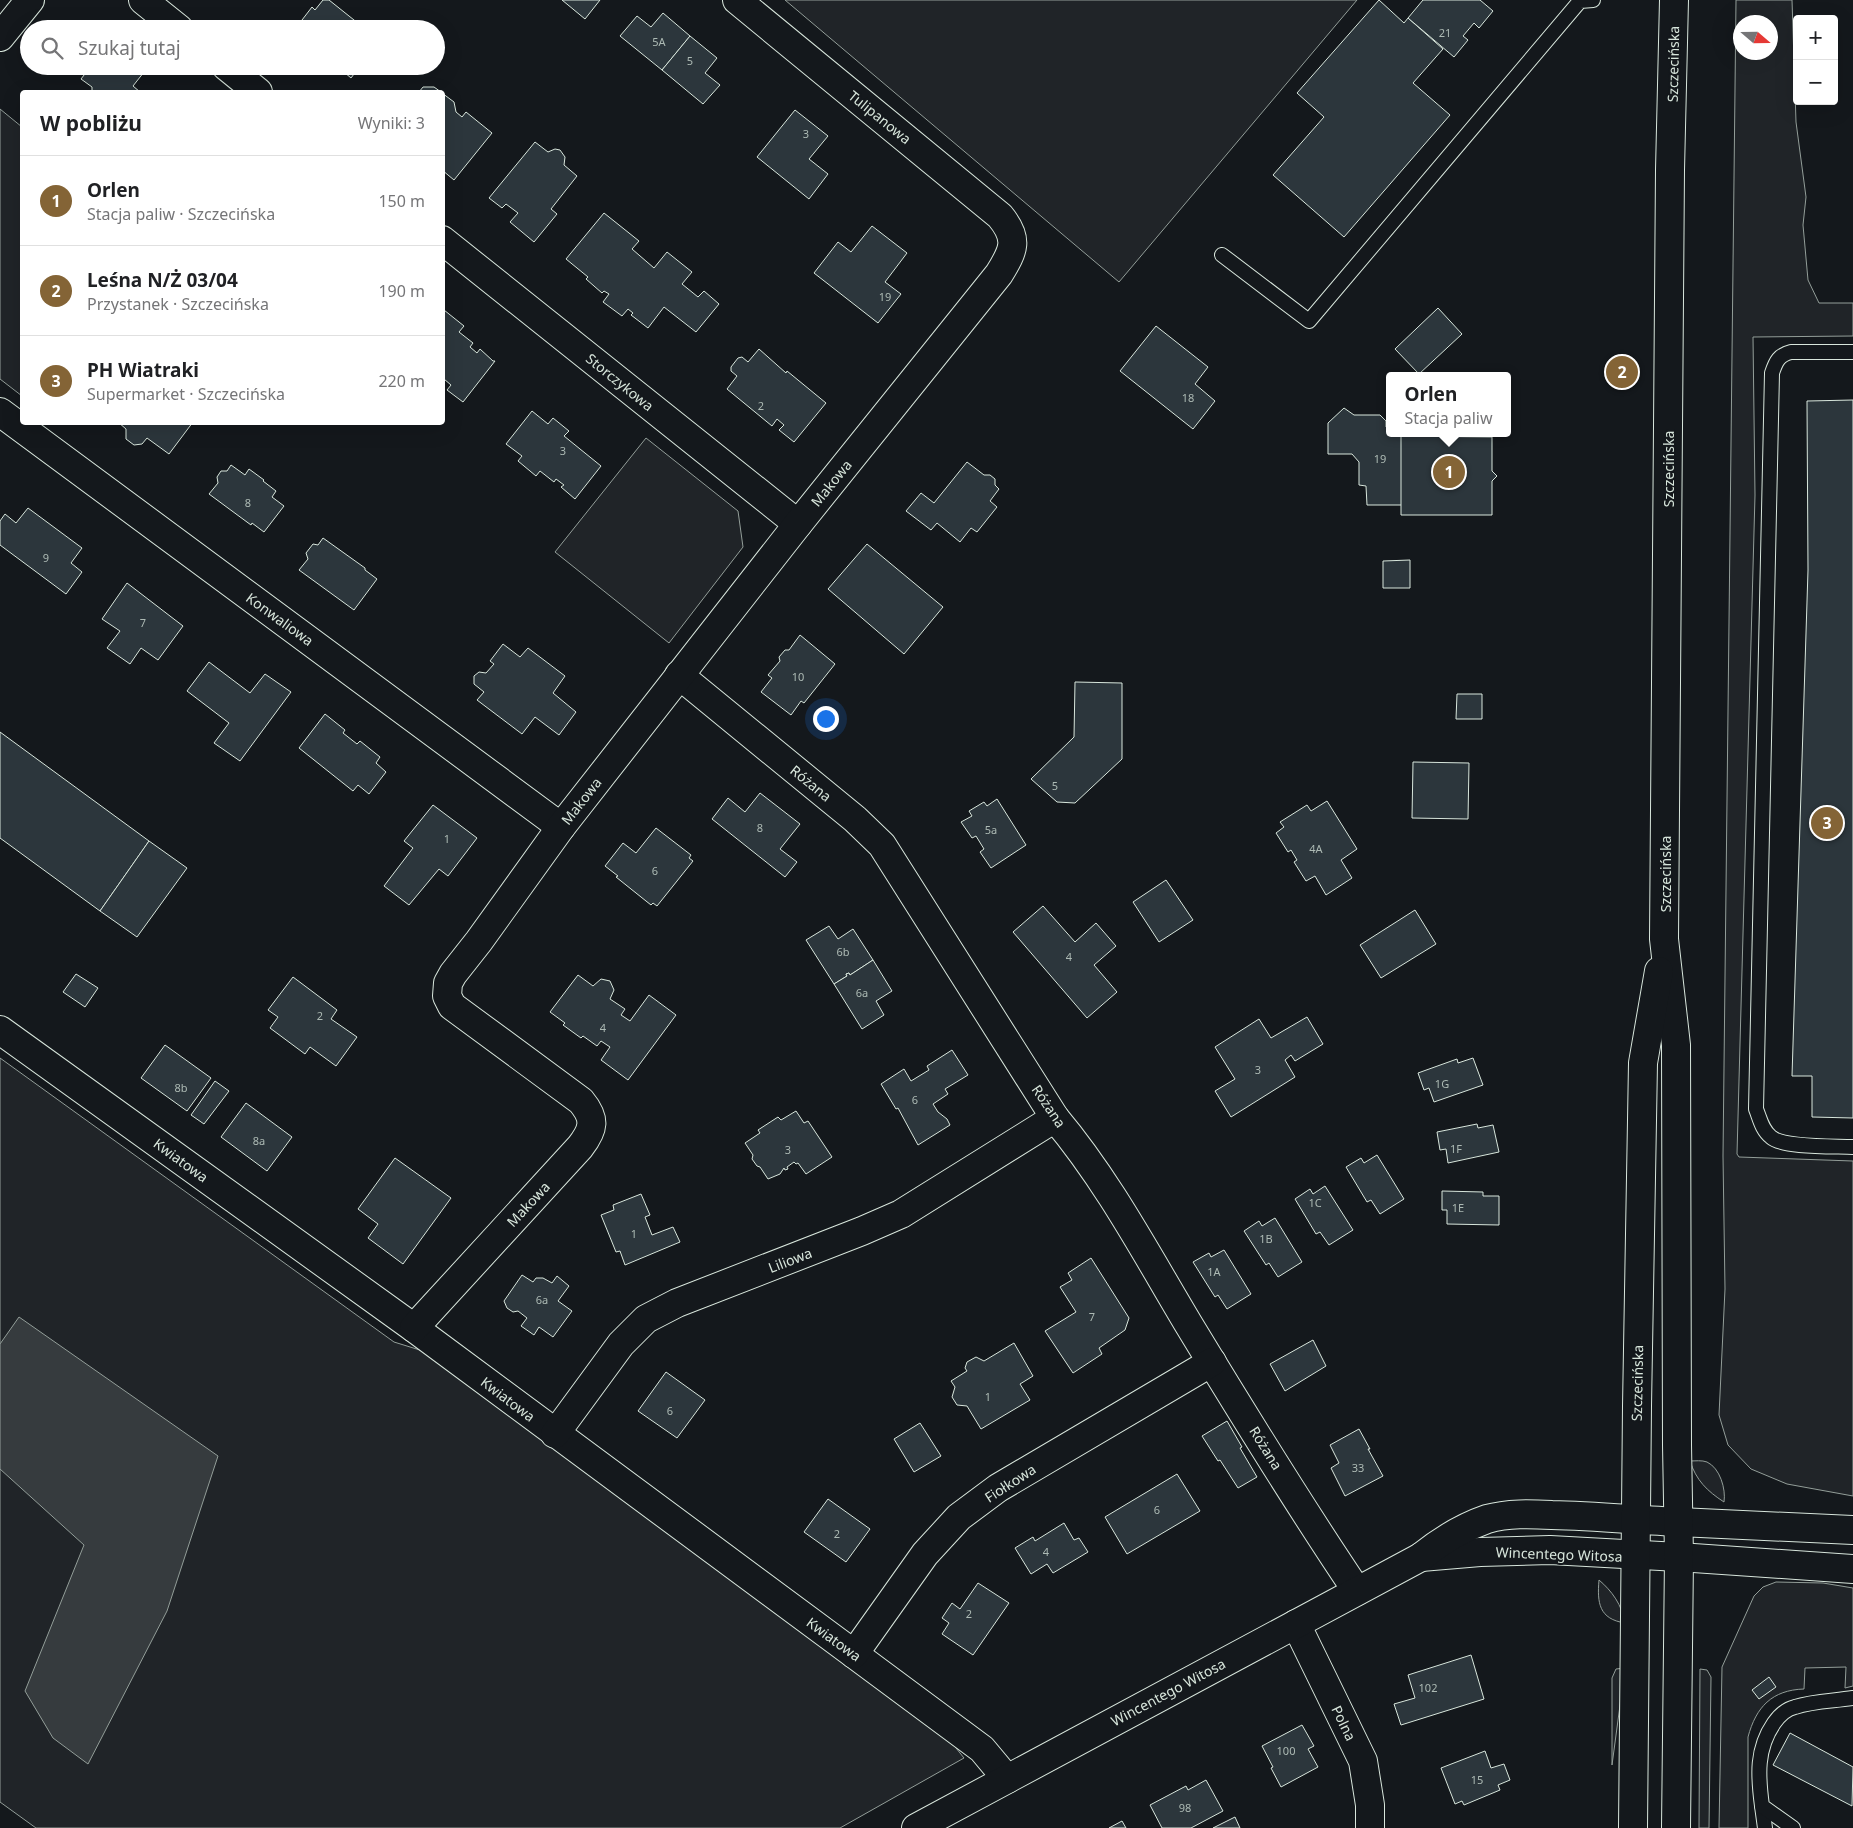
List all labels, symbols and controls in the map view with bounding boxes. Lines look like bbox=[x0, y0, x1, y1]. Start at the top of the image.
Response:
north arrow bbox=[1733, 15, 1778, 60]
map controls bbox=[1793, 15, 1838, 105]
button: + bbox=[1793, 15, 1838, 60]
search box bbox=[20, 20, 445, 75]
house number: 21 bbox=[1439, 25, 1451, 40]
street label: Szczecińska bbox=[1663, 26, 1683, 102]
icon: search bbox=[38, 34, 66, 62]
house number: 5A bbox=[652, 34, 667, 49]
text: Szukaj tutaj bbox=[78, 35, 181, 61]
house number: 5 bbox=[687, 53, 693, 68]
button: − bbox=[1793, 60, 1838, 105]
street label: Tulipanowa bbox=[845, 86, 915, 148]
text: W pobliżu bbox=[40, 109, 142, 137]
text: Wyniki: 3 bbox=[358, 112, 425, 134]
house number: 3 bbox=[803, 126, 809, 141]
text: Orlen bbox=[87, 177, 140, 203]
text: 1 bbox=[51, 190, 61, 212]
text: 150 m bbox=[378, 190, 425, 212]
text: Stacja paliw · Szczecińska bbox=[87, 203, 275, 225]
text: Leśna N/Ż 03/04 bbox=[87, 267, 238, 293]
text: 2 bbox=[51, 280, 61, 302]
text: 190 m bbox=[378, 280, 425, 302]
house number: 19 bbox=[879, 289, 891, 304]
text: Przystanek · Szczecińska bbox=[87, 293, 269, 315]
street label: Storczykowa bbox=[582, 349, 658, 415]
pin: 2 bbox=[1606, 353, 1638, 391]
text: PH Wiatraki bbox=[87, 357, 199, 383]
text: 3 bbox=[51, 370, 61, 392]
text: 220 m bbox=[378, 370, 425, 392]
popup bbox=[1386, 372, 1511, 437]
text: Orlen bbox=[1404, 381, 1457, 407]
text: Supermarket · Szczecińska bbox=[87, 383, 285, 405]
house number: 18 bbox=[1182, 390, 1194, 405]
house number: 2 bbox=[758, 398, 764, 413]
text: Stacja paliw bbox=[1404, 407, 1493, 429]
street label: Szczecińska bbox=[1659, 431, 1678, 507]
house number: 3 bbox=[560, 443, 566, 458]
house number: 19 bbox=[1374, 451, 1386, 466]
pin: 1 bbox=[1433, 453, 1465, 491]
street label: Makowa bbox=[806, 456, 856, 510]
house number: 8 bbox=[245, 495, 251, 510]
house number: 9 bbox=[43, 550, 49, 565]
street label: Konwaliowa bbox=[242, 588, 318, 650]
house number: 7 bbox=[140, 615, 146, 630]
house number: 10 bbox=[792, 669, 804, 684]
your location bbox=[813, 706, 839, 732]
street label: Różana bbox=[786, 761, 836, 805]
street label: Makowa bbox=[557, 773, 605, 829]
house number: 5 bbox=[1052, 778, 1058, 793]
pin: 3 bbox=[1811, 804, 1843, 842]
house number: 8 bbox=[757, 820, 763, 835]
house number: 5a bbox=[985, 822, 997, 837]
house number: 1 bbox=[444, 831, 450, 846]
street label: Szczecińska bbox=[1656, 836, 1675, 912]
house number: 4A bbox=[1309, 841, 1324, 856]
house number: 6 bbox=[652, 863, 658, 878]
house number: 6b bbox=[836, 944, 850, 959]
house number: 4 bbox=[1066, 949, 1073, 964]
house number: 6a bbox=[856, 985, 868, 1000]
house number: 2 bbox=[317, 1008, 323, 1023]
house number: 4 bbox=[600, 1020, 607, 1035]
house number: 3 bbox=[1255, 1062, 1261, 1077]
house number: 1G bbox=[1435, 1076, 1449, 1091]
house number: 8b bbox=[174, 1080, 188, 1095]
street label: Różana bbox=[1028, 1081, 1070, 1131]
house number: 6 bbox=[912, 1092, 918, 1107]
house number: 8a bbox=[253, 1133, 265, 1148]
street label: Kwiatowa bbox=[150, 1134, 212, 1186]
house number: 1F bbox=[1450, 1141, 1462, 1156]
house number: 3 bbox=[785, 1142, 791, 1157]
street label: Makowa bbox=[502, 1177, 554, 1231]
house number: 1C bbox=[1308, 1195, 1322, 1210]
house number: 1E bbox=[1452, 1200, 1464, 1215]
house number: 1 bbox=[631, 1226, 637, 1241]
house number: 1B bbox=[1259, 1231, 1273, 1246]
street label: Liliowa bbox=[765, 1243, 815, 1277]
house number: 1A bbox=[1207, 1264, 1222, 1279]
house number: 6a bbox=[536, 1292, 548, 1307]
house number: 7 bbox=[1089, 1309, 1095, 1324]
street label: Szczecińska bbox=[1627, 1345, 1647, 1421]
street label: Kwiatowa bbox=[477, 1372, 539, 1426]
house number: 1 bbox=[985, 1389, 991, 1404]
house number: 6 bbox=[667, 1403, 673, 1418]
street label: Różana bbox=[1245, 1423, 1287, 1473]
street label: Fiołkowa bbox=[981, 1459, 1039, 1507]
house number: 33 bbox=[1352, 1460, 1364, 1475]
house number: 6 bbox=[1154, 1502, 1160, 1517]
house number: 2 bbox=[834, 1526, 840, 1541]
street label: Wincentego Witosa bbox=[1495, 1542, 1623, 1566]
house number: 4 bbox=[1043, 1544, 1050, 1559]
house number: 2 bbox=[966, 1606, 972, 1621]
street label: Kwiatowa bbox=[803, 1613, 865, 1665]
street label: Wincentego Witosa bbox=[1108, 1654, 1228, 1730]
house number: 102 bbox=[1419, 1680, 1437, 1695]
street label: Polna bbox=[1327, 1702, 1361, 1744]
house number: 100 bbox=[1277, 1743, 1295, 1758]
house number: 15 bbox=[1471, 1772, 1483, 1787]
house number: 98 bbox=[1179, 1800, 1191, 1815]

